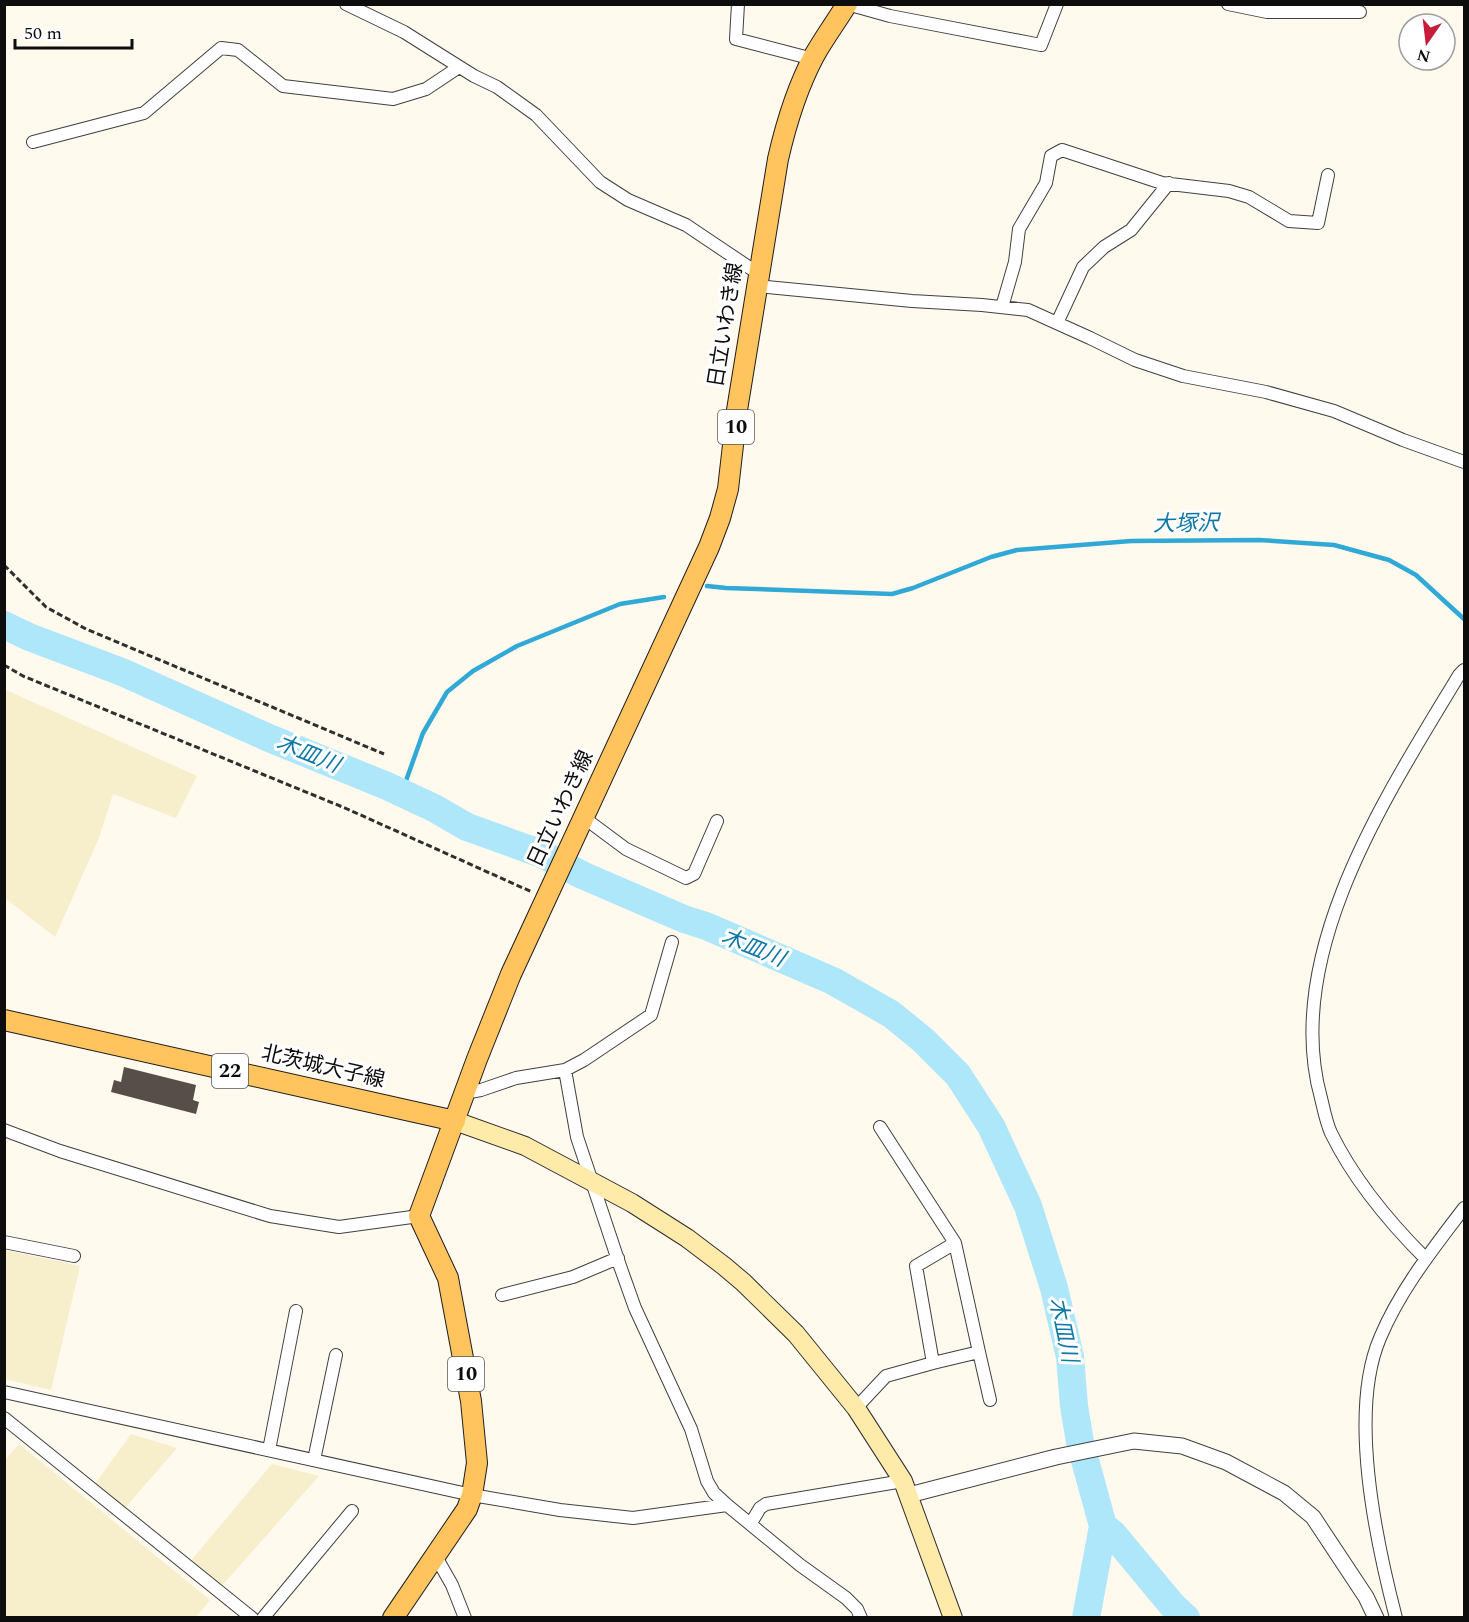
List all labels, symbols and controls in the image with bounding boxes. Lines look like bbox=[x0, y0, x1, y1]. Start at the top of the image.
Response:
scale bar bbox=[15, 12, 132, 50]
north arrow bbox=[1397, 12, 1457, 72]
text: 50 m bbox=[24, 20, 62, 47]
text: N bbox=[1414, 42, 1433, 69]
street label: 日立いわき線 bbox=[700, 260, 752, 390]
road number: 10 bbox=[718, 410, 754, 444]
water label: 大塚沢 bbox=[1153, 507, 1222, 541]
water label: 木皿川 bbox=[271, 726, 347, 782]
street label: 日立いわき線 bbox=[520, 745, 602, 873]
water label: 木皿川 bbox=[716, 920, 792, 976]
street label: 北茨城大子線 bbox=[258, 1037, 388, 1097]
road number: 22 bbox=[212, 1054, 248, 1088]
water label: 木皿川 bbox=[1040, 1294, 1086, 1368]
road number: 10 bbox=[448, 1357, 484, 1391]

